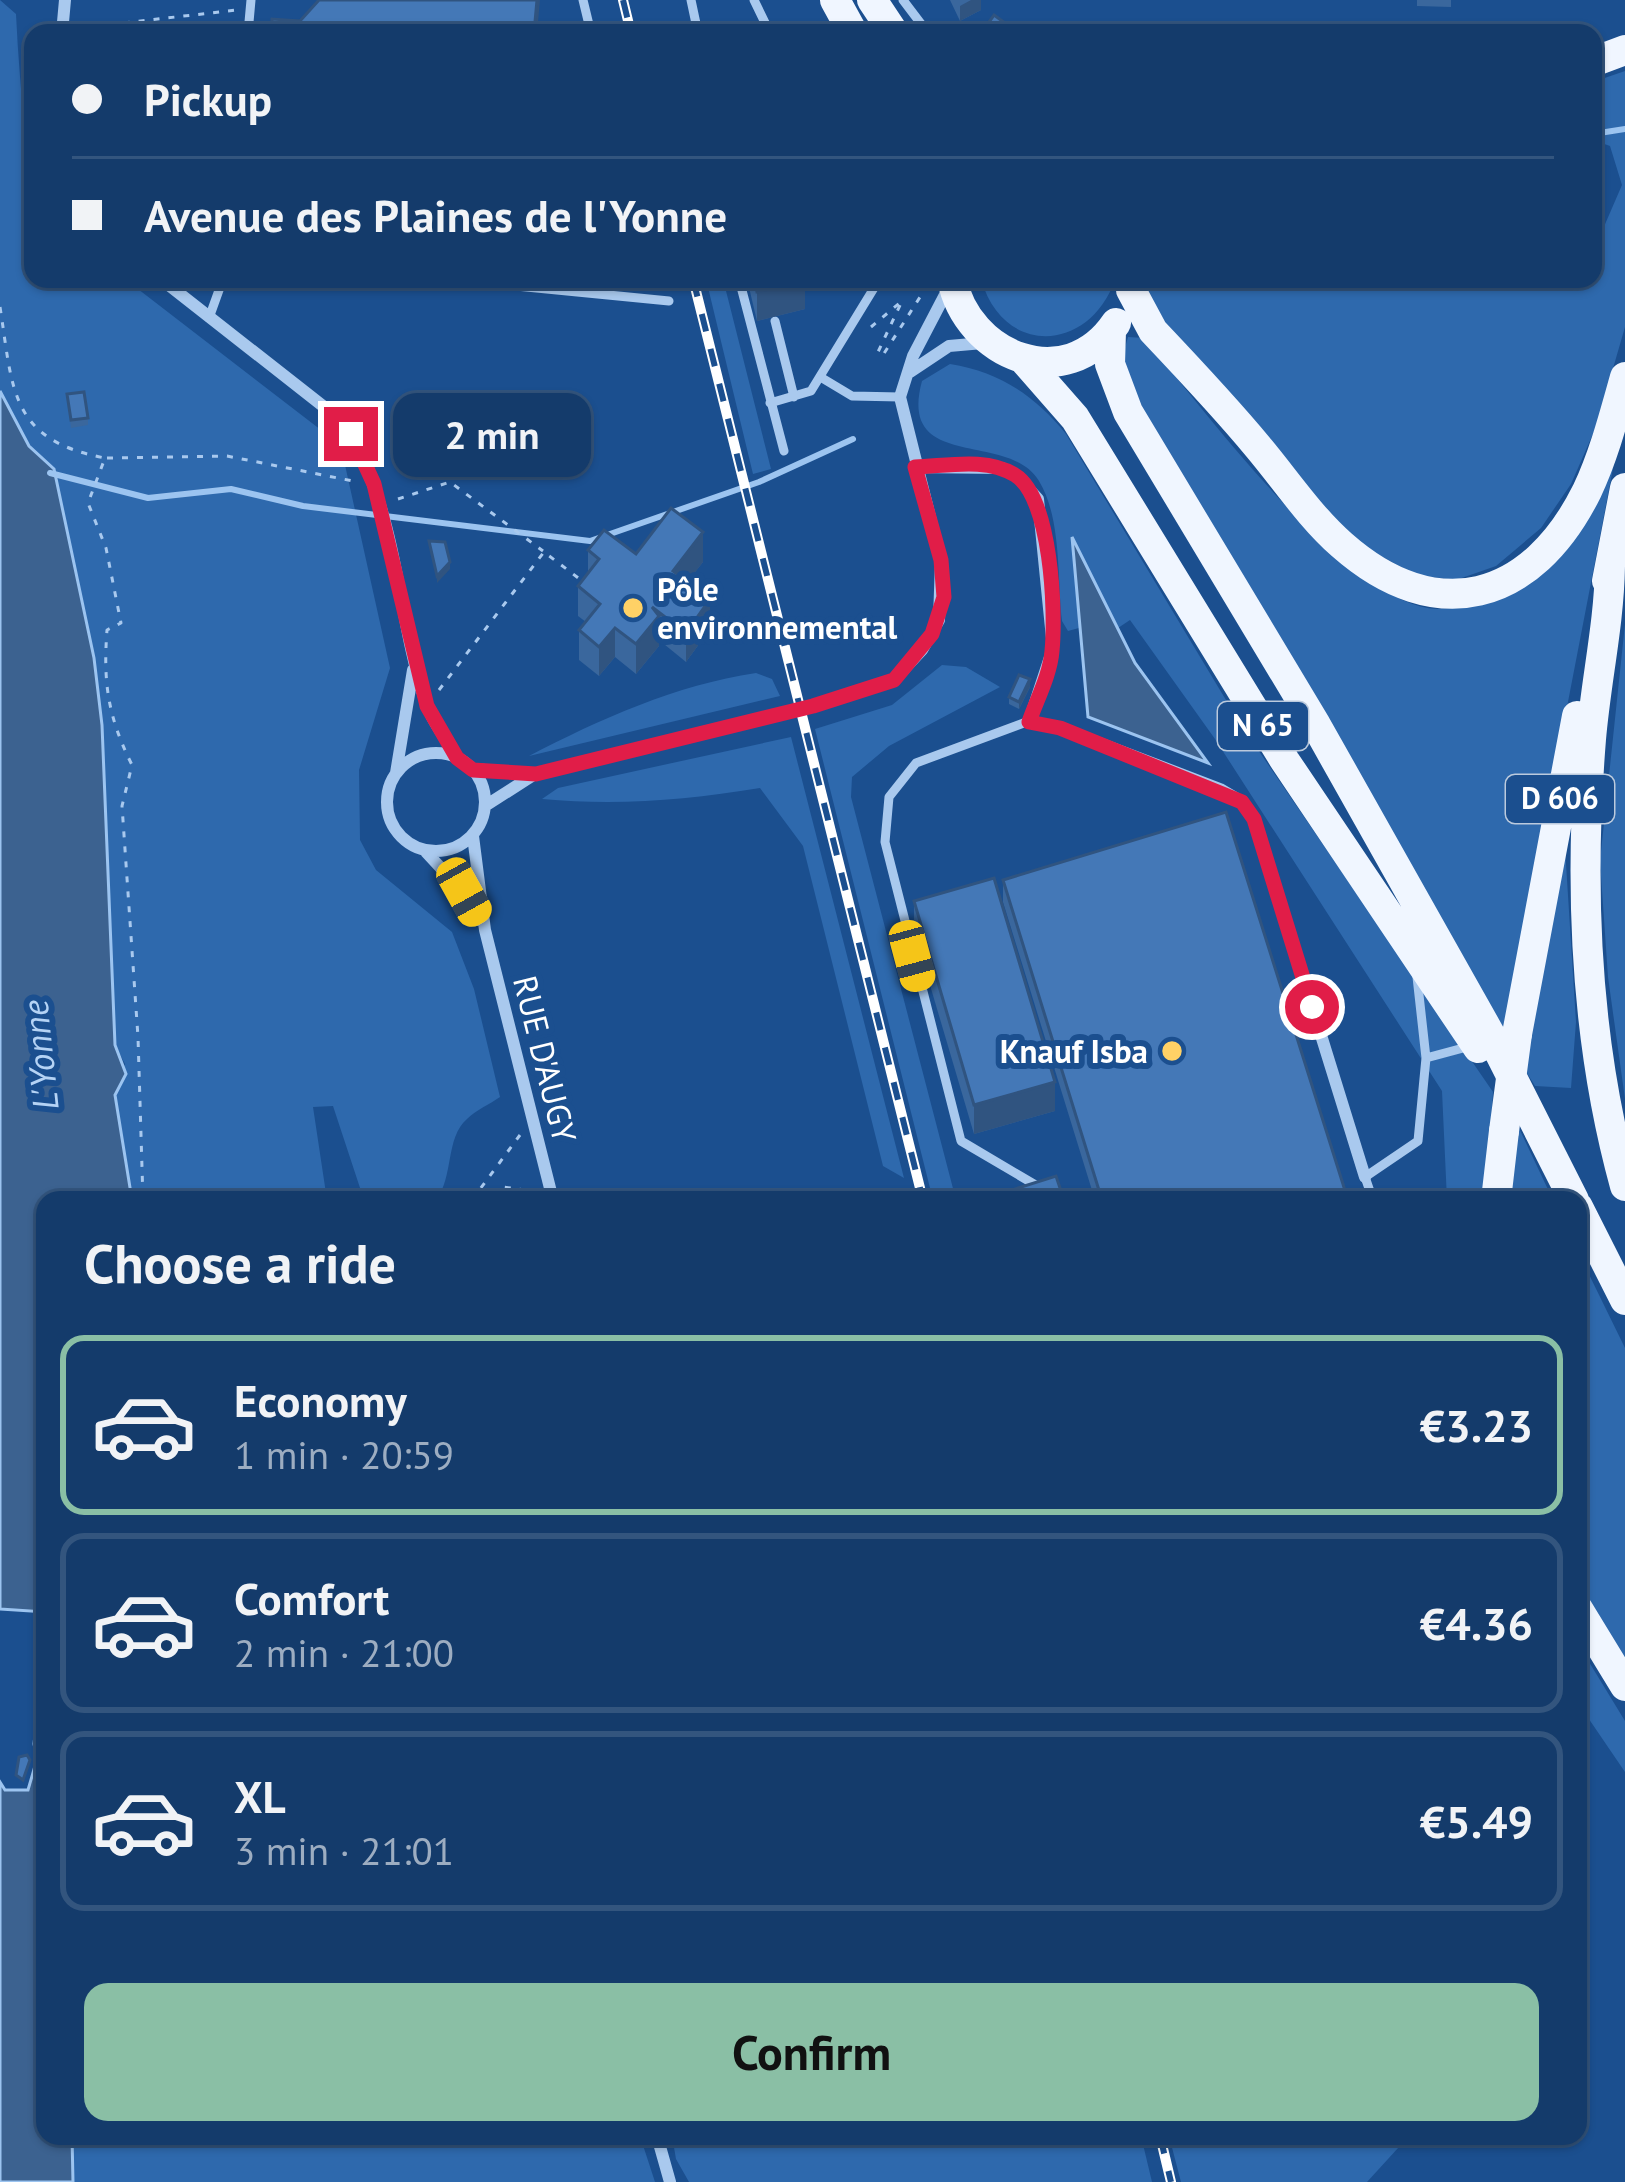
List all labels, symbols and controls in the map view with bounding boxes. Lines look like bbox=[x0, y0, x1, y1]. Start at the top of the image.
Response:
text: Pickup bbox=[144, 70, 272, 128]
text: Avenue des Plaines de l'Yonne bbox=[144, 186, 727, 244]
callout: 2 min bbox=[393, 392, 591, 476]
route end bbox=[324, 407, 378, 461]
text: 2 min bbox=[444, 409, 540, 460]
place label: Pôle environnemental bbox=[657, 567, 898, 648]
marker: Pôle environnemental bbox=[620, 595, 646, 621]
road number: N 65 bbox=[1218, 702, 1308, 750]
road number: D 606 bbox=[1506, 775, 1614, 823]
car bbox=[431, 852, 497, 932]
car bbox=[885, 917, 939, 995]
street label: RUE D'AUGY bbox=[504, 971, 587, 1147]
route start bbox=[1285, 980, 1339, 1034]
water label: L'Yonne bbox=[10, 997, 69, 1113]
place label: Knauf Isba bbox=[1000, 1029, 1148, 1072]
marker: Knauf Isba bbox=[1159, 1038, 1185, 1064]
text: Choose a ride bbox=[84, 1228, 396, 1298]
icon: car bbox=[90, 1371, 198, 1479]
text: Economy bbox=[234, 1371, 407, 1429]
text: €3.23 bbox=[1420, 1396, 1533, 1454]
text: 1 min · 20:59 bbox=[234, 1429, 454, 1480]
icon: car bbox=[90, 1569, 198, 1677]
text: Comfort bbox=[234, 1569, 389, 1627]
text: €4.36 bbox=[1420, 1594, 1533, 1652]
text: 2 min · 21:00 bbox=[234, 1627, 454, 1678]
icon: car bbox=[90, 1767, 198, 1875]
text: XL bbox=[234, 1767, 286, 1825]
text: €5.49 bbox=[1420, 1792, 1533, 1850]
text: 3 min · 21:01 bbox=[234, 1825, 454, 1876]
button: Confirm bbox=[84, 1983, 1539, 2121]

